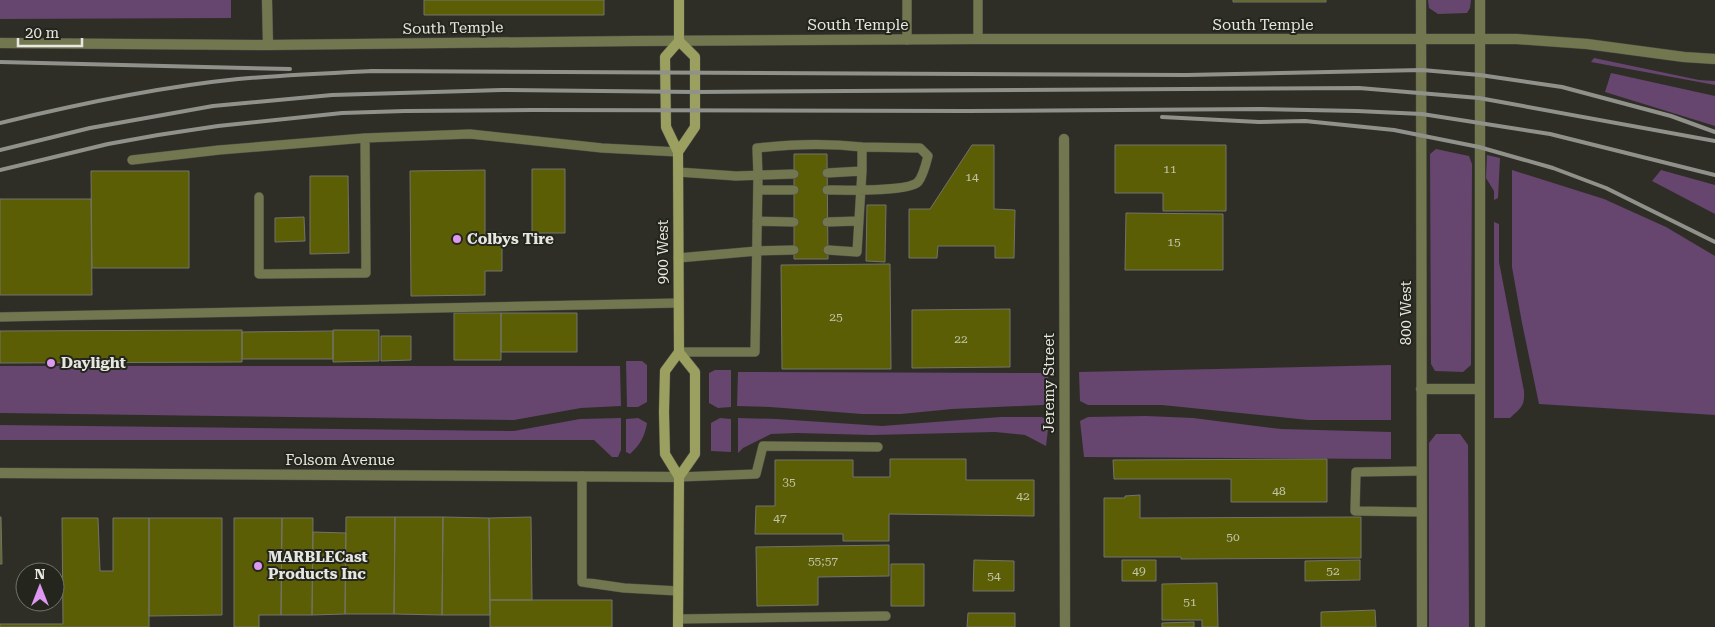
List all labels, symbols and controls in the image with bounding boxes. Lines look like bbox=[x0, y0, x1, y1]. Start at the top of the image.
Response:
scale bar bbox=[18, 15, 81, 47]
street label: South Temple bbox=[808, 16, 908, 34]
street label: South Temple bbox=[1213, 16, 1313, 34]
street label: South Temple bbox=[402, 18, 504, 38]
text: 20 m bbox=[25, 24, 60, 42]
house number: 11 bbox=[1163, 162, 1177, 176]
house number: 14 bbox=[965, 170, 979, 184]
street label: 900 West bbox=[654, 219, 672, 284]
place label: Colbys Tire bbox=[467, 230, 554, 248]
marker: Colbys Tire bbox=[451, 233, 463, 245]
house number: 15 bbox=[1167, 235, 1181, 249]
street label: 800 West bbox=[1397, 280, 1415, 345]
house number: 25 bbox=[829, 310, 843, 324]
house number: 22 bbox=[954, 332, 968, 346]
street label: Jeremy Street bbox=[1040, 333, 1058, 433]
place label: Daylight bbox=[61, 354, 126, 372]
marker: Daylight bbox=[45, 357, 57, 369]
street label: Folsom Avenue bbox=[285, 451, 395, 469]
house number: 35 bbox=[782, 475, 796, 489]
house number: 48 bbox=[1272, 484, 1286, 498]
house number: 42 bbox=[1016, 489, 1030, 503]
house number: 47 bbox=[773, 511, 787, 525]
house number: 50 bbox=[1226, 530, 1240, 544]
place label: MARBLECast Products Inc bbox=[268, 548, 368, 583]
house number: 55;57 bbox=[808, 554, 838, 568]
marker: MARBLECast Products Inc bbox=[252, 560, 264, 572]
north arrow bbox=[15, 562, 65, 612]
house number: 49 bbox=[1132, 564, 1146, 578]
house number: 52 bbox=[1326, 564, 1340, 578]
text: N bbox=[35, 566, 46, 582]
house number: 54 bbox=[987, 569, 1001, 583]
house number: 51 bbox=[1183, 595, 1197, 609]

